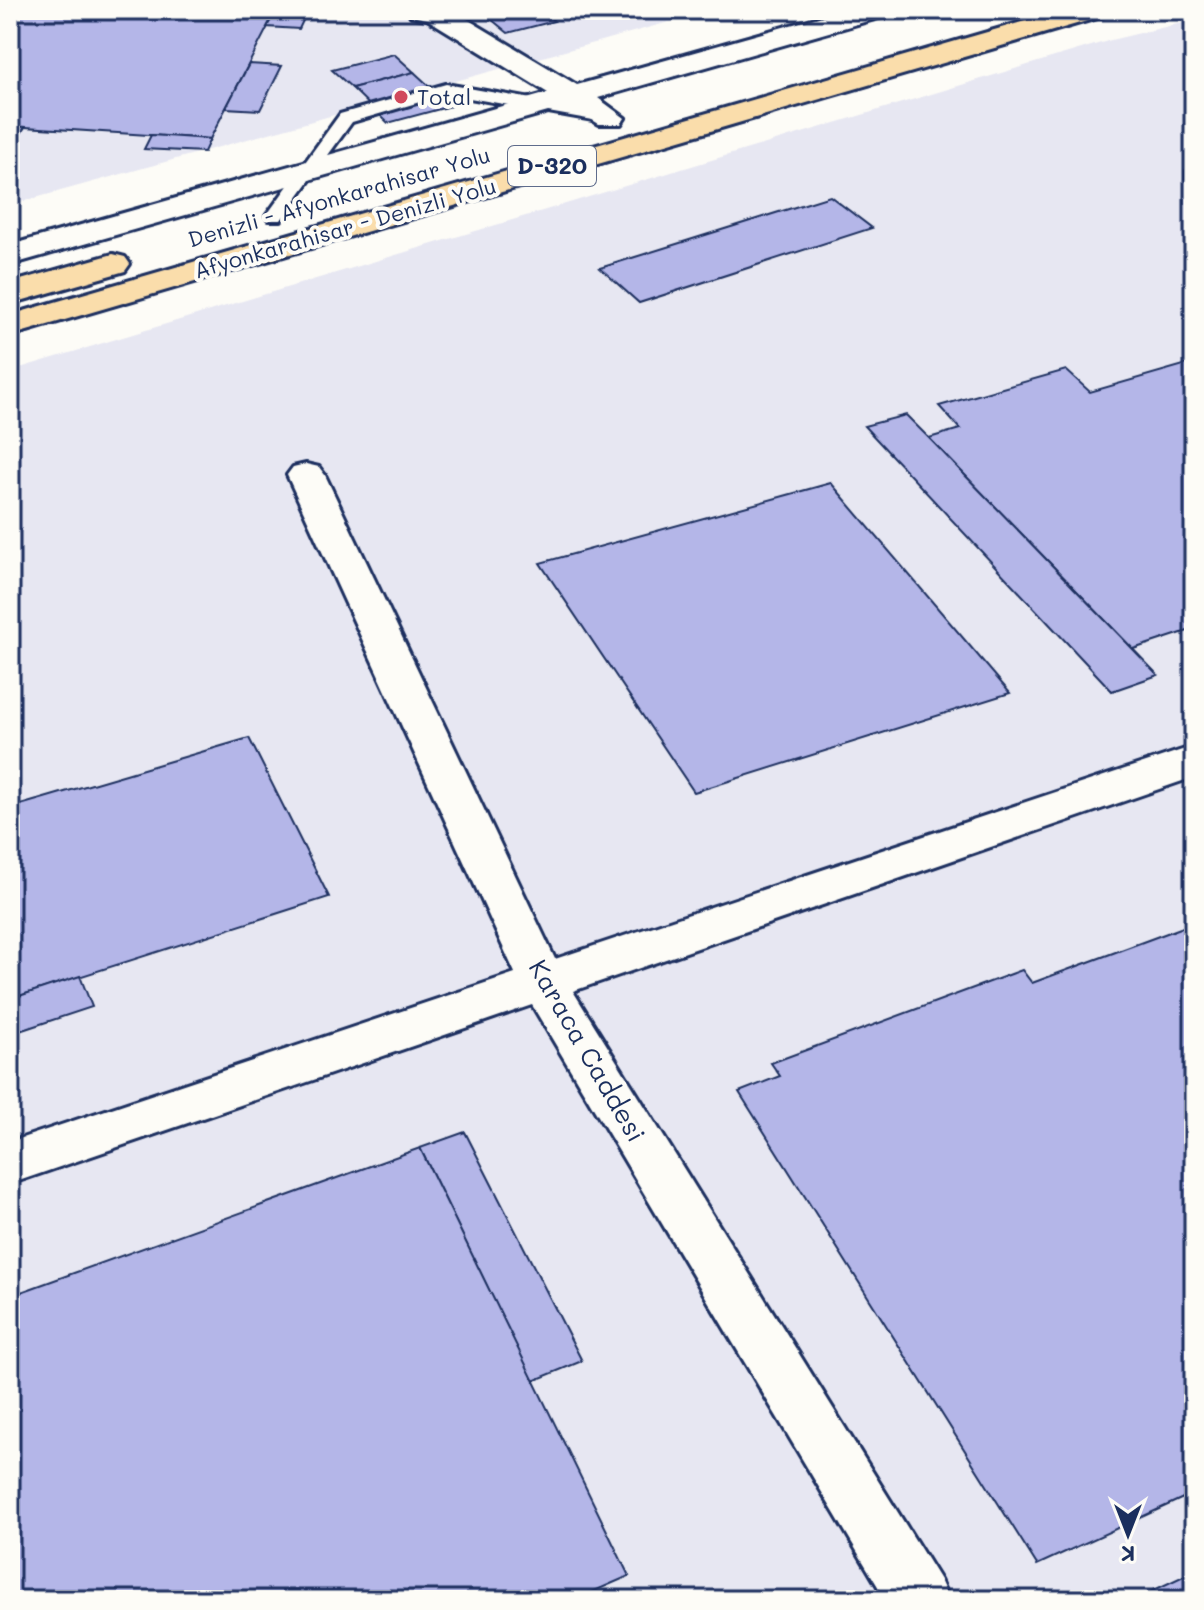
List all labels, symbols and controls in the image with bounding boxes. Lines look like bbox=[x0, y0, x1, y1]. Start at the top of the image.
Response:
place label: Total bbox=[417, 82, 471, 111]
marker: Total bbox=[392, 88, 410, 106]
street label: Denizli - Afyonkarahisar Yolu bbox=[185, 139, 493, 254]
road number: D-320 bbox=[508, 146, 596, 186]
street label: Afyonkarahisar - Denizli Yolu bbox=[191, 170, 499, 285]
street label: Karaca Caddesi bbox=[522, 953, 654, 1148]
north arrow bbox=[1088, 1494, 1168, 1574]
text: K bbox=[1121, 1540, 1135, 1569]

